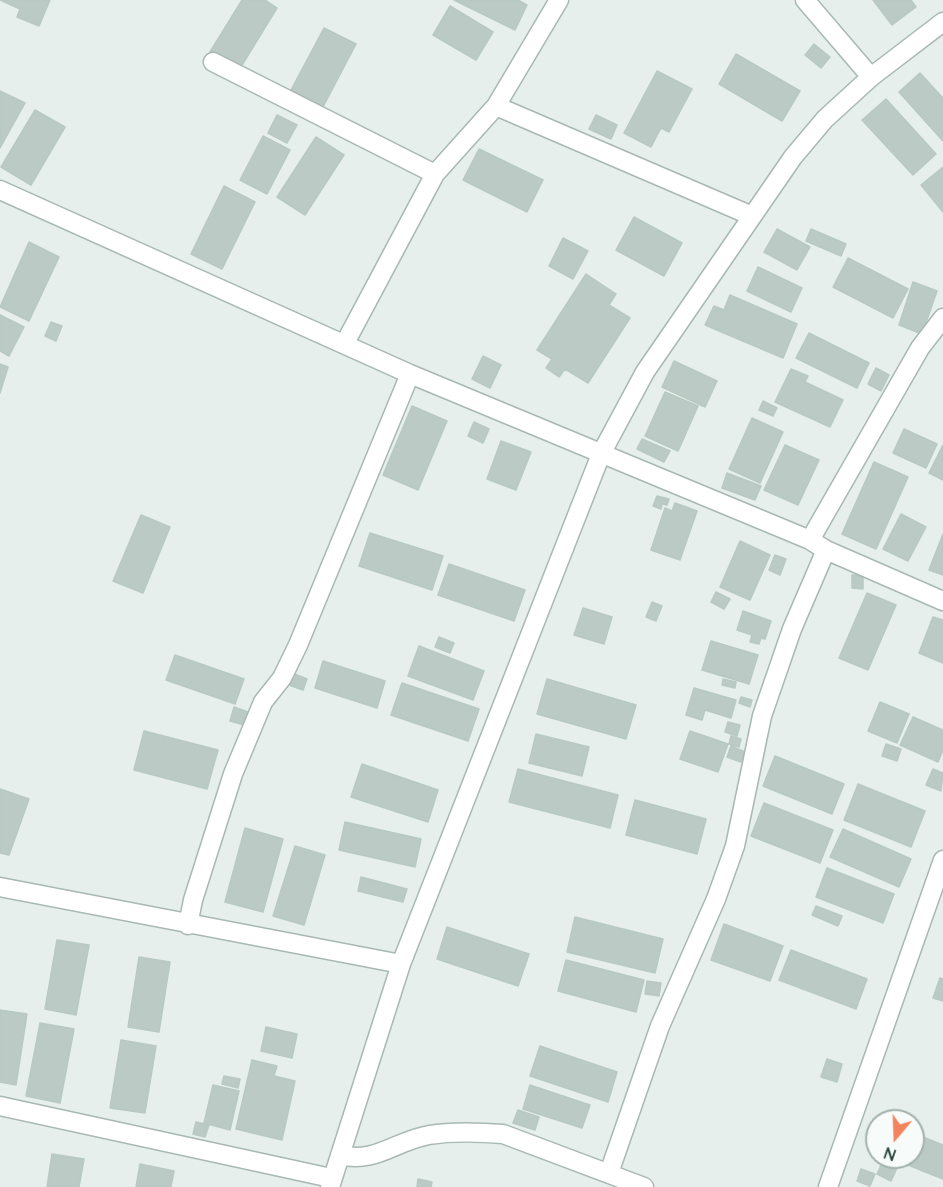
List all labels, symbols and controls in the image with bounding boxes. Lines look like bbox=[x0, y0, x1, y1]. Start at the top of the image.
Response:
north arrow bbox=[865, 1109, 925, 1169]
text: N bbox=[881, 1143, 899, 1166]

